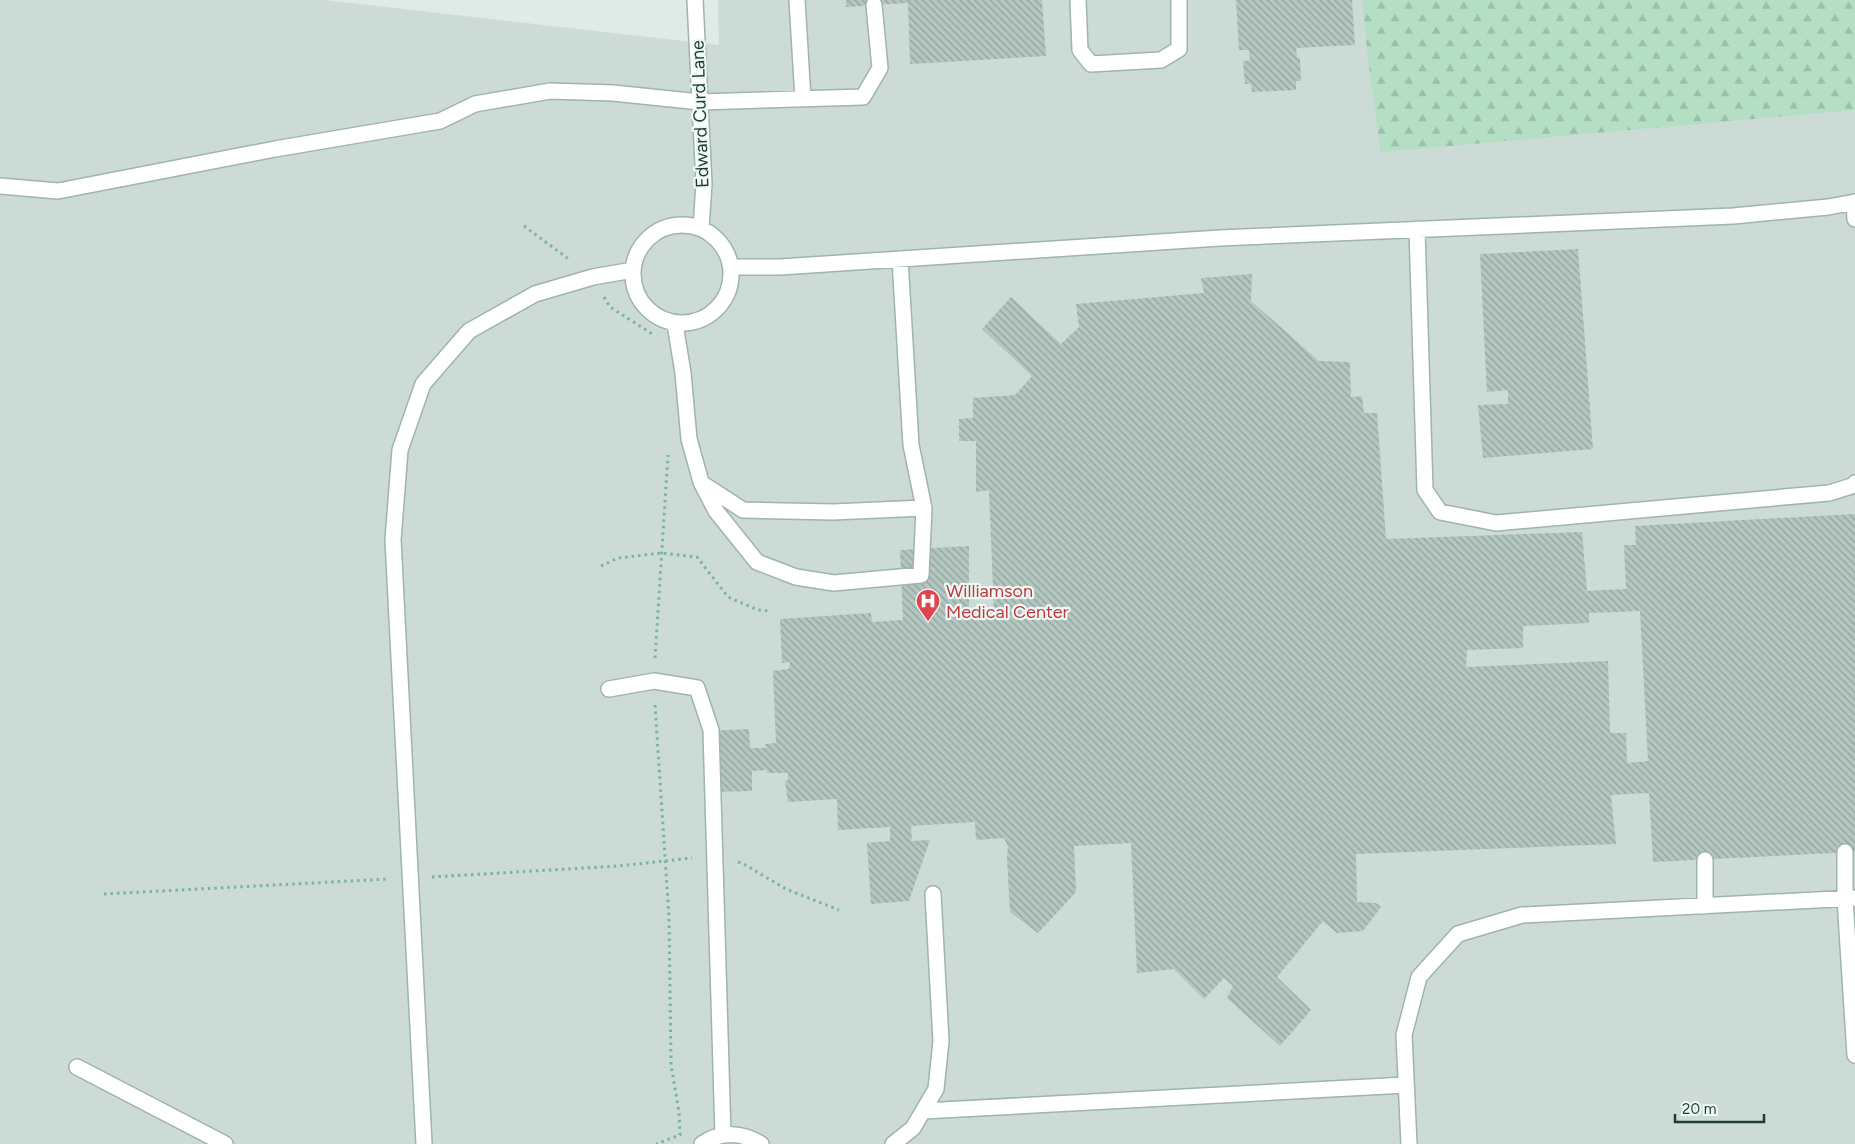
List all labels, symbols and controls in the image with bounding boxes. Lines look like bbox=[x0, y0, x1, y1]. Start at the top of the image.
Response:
street label: Edward Curd Lane bbox=[686, 40, 714, 188]
place label: Williamson Medical Center bbox=[946, 580, 1069, 623]
hospital icon: Williamson Medical Center bbox=[915, 588, 941, 622]
scale bar bbox=[1675, 1092, 1764, 1124]
text: 20 m bbox=[1682, 1100, 1716, 1118]

